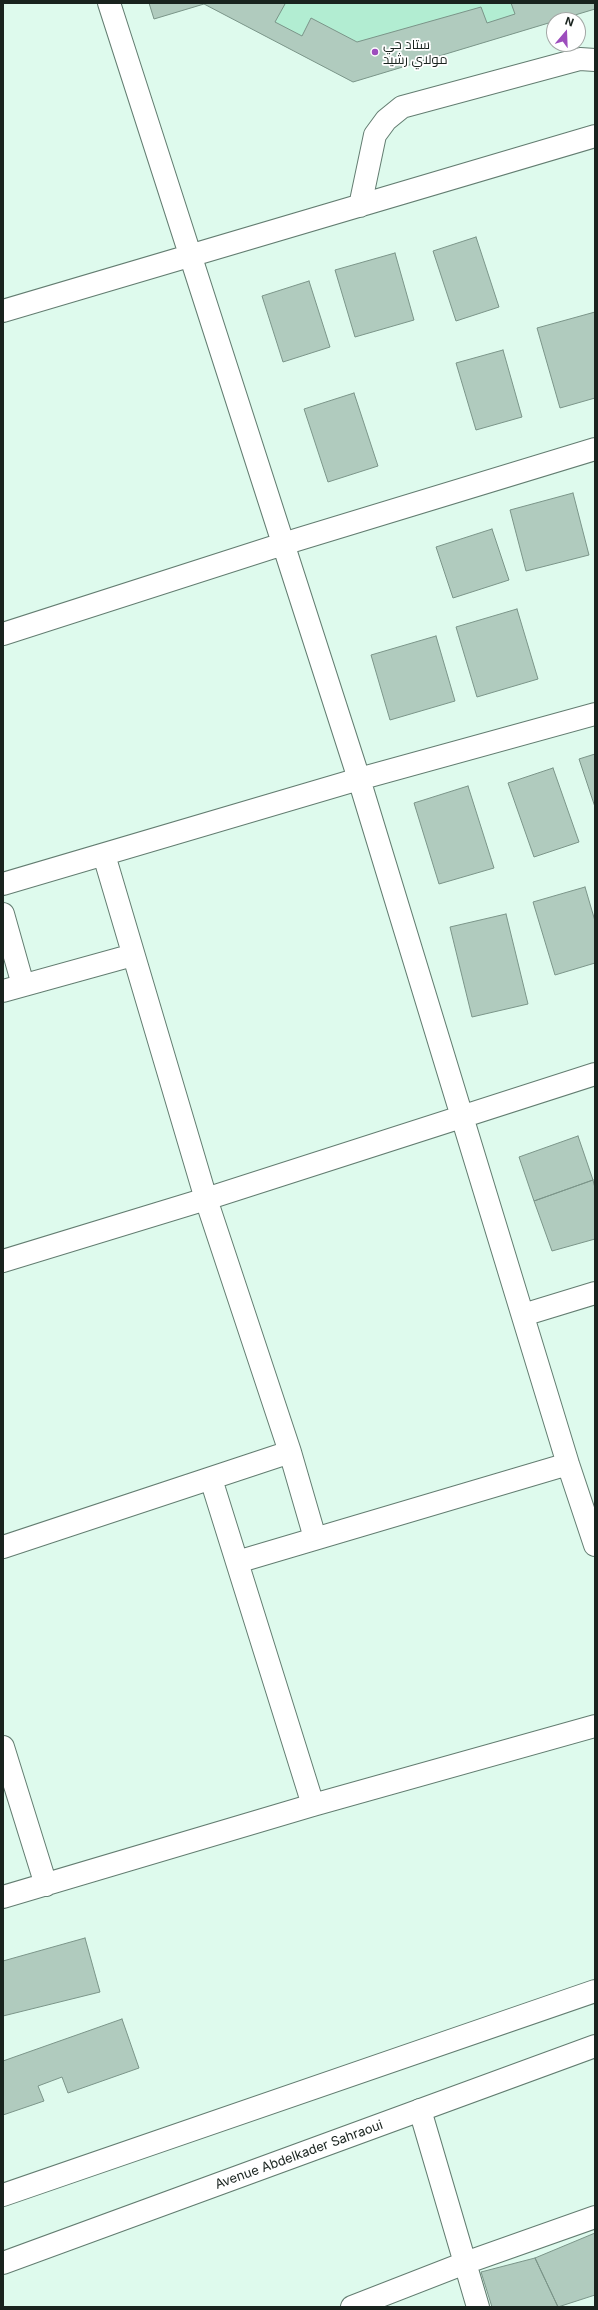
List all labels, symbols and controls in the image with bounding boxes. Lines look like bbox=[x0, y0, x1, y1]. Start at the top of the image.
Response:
north arrow bbox=[546, 12, 586, 52]
text: N bbox=[563, 14, 576, 30]
place label: ستاد حي مولاي رشيد bbox=[383, 37, 447, 68]
marker: ستاد حي مولاي رشيد bbox=[370, 47, 380, 57]
street label: Avenue Abdelkader Sahraoui bbox=[213, 2117, 385, 2193]

